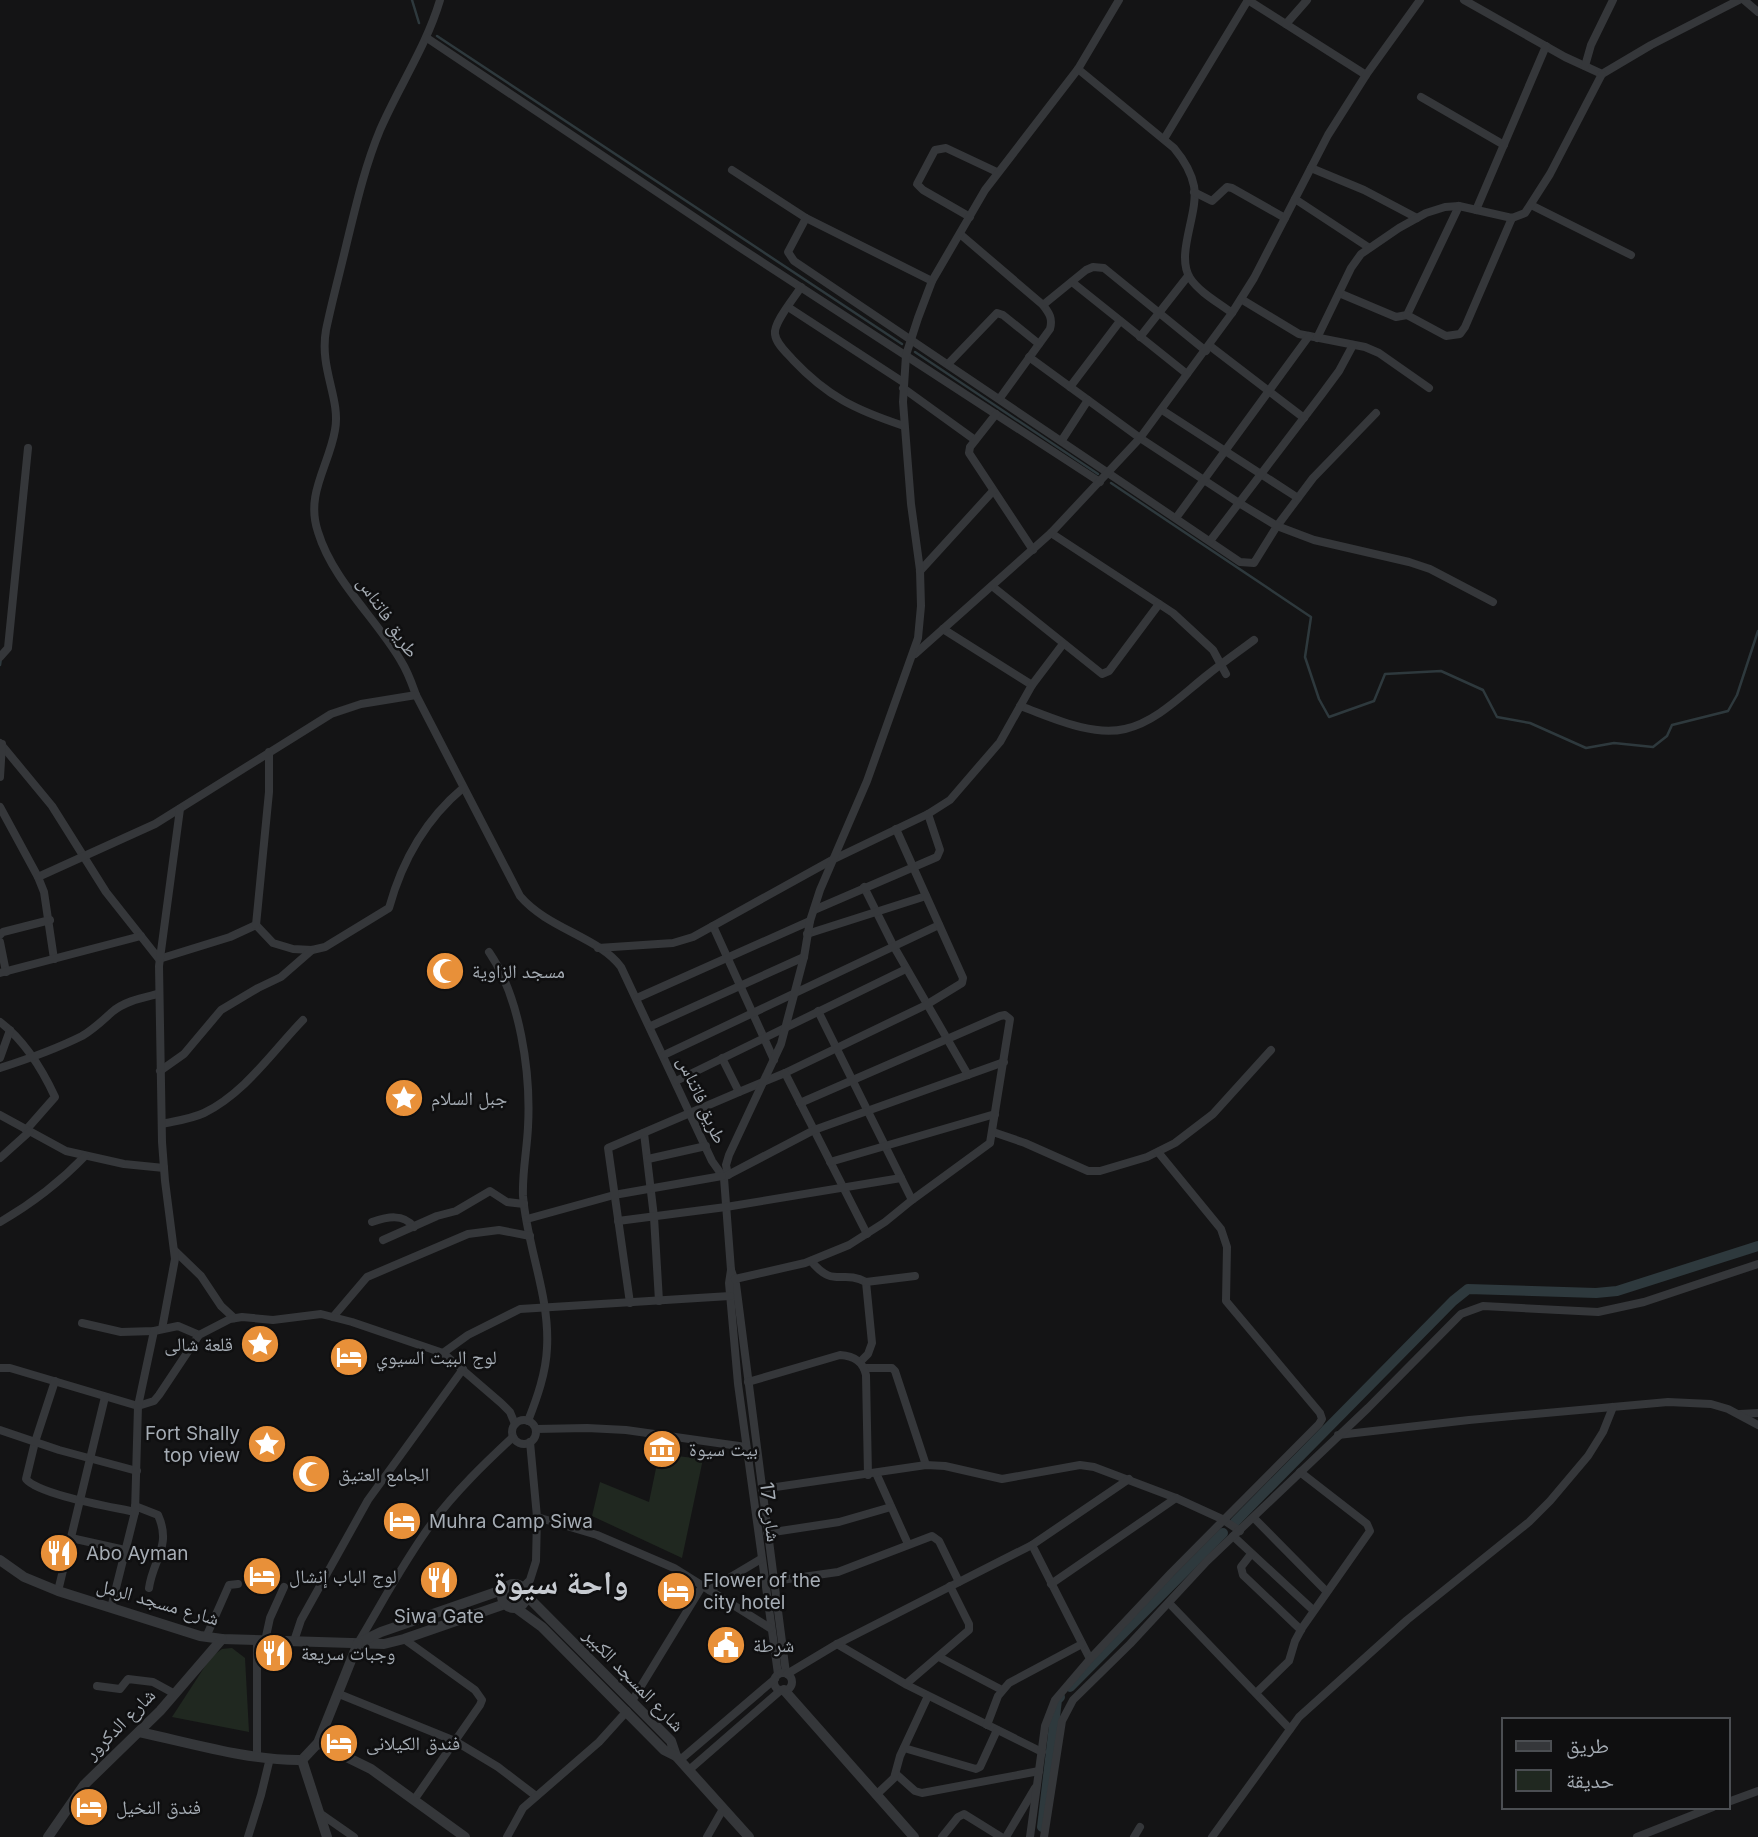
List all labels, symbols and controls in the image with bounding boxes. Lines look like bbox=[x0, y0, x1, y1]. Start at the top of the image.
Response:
street label: طريق فاتناس bbox=[352, 572, 424, 662]
mosque icon: مسجد الزاوية bbox=[424, 950, 466, 992]
place label: مسجد الزاوية bbox=[472, 960, 565, 983]
street label: طريق فاتناس bbox=[673, 1053, 731, 1147]
place icon: جبل السلام bbox=[383, 1077, 425, 1119]
place label: جبل السلام bbox=[431, 1087, 507, 1112]
place icon: قلعة شالى bbox=[239, 1323, 281, 1365]
place label: قلعة شالى bbox=[164, 1333, 233, 1356]
hotel icon: لوج البيت السيوي bbox=[328, 1336, 370, 1378]
place label: لوج البيت السيوي bbox=[376, 1346, 497, 1372]
place label: Fort Shally top view bbox=[145, 1422, 240, 1467]
place icon: Fort Shally top view bbox=[246, 1423, 288, 1465]
museum icon: بيت سيوة bbox=[641, 1428, 683, 1470]
place label: بيت سيوة bbox=[689, 1438, 758, 1461]
mosque icon: الجامع العتيق bbox=[290, 1453, 332, 1495]
place label: الجامع العتيق bbox=[338, 1463, 429, 1487]
street label: شارع 17 bbox=[755, 1481, 785, 1543]
hotel icon: Muhra Camp Siwa bbox=[381, 1500, 423, 1542]
place label: Muhra Camp Siwa bbox=[429, 1510, 593, 1533]
restaurant icon: Abo Ayman bbox=[38, 1532, 80, 1574]
place label: Abo Ayman bbox=[86, 1542, 189, 1565]
hotel icon: لوج الباب إنشال bbox=[241, 1555, 283, 1597]
restaurant icon: Siwa Gate bbox=[418, 1559, 460, 1601]
district label: واحة سيوة bbox=[493, 1562, 629, 1602]
place label: لوج الباب إنشال bbox=[289, 1565, 397, 1589]
place label: Flower of the city hotel bbox=[703, 1569, 821, 1614]
hotel icon: Flower of the city hotel bbox=[655, 1570, 697, 1612]
street label: شارع مسجد الرمل bbox=[94, 1574, 222, 1630]
place label: Siwa Gate bbox=[394, 1605, 484, 1628]
street label: شارع المسجد الكبير bbox=[578, 1623, 689, 1736]
public building icon: شرطة bbox=[705, 1624, 747, 1666]
restaurant icon: وجبات سريعة bbox=[253, 1632, 295, 1674]
place label: شرطة bbox=[753, 1634, 794, 1657]
place label: وجبات سريعة bbox=[301, 1642, 396, 1665]
street label: شارع الدكرور bbox=[79, 1684, 160, 1765]
legend bbox=[1502, 1718, 1730, 1809]
hotel icon: فندق الكيلانى bbox=[318, 1722, 360, 1764]
place label: فندق الكيلانى bbox=[366, 1732, 460, 1755]
text: طريق bbox=[1566, 1733, 1609, 1759]
text: حديقة bbox=[1566, 1768, 1614, 1793]
hotel icon: فندق النخيل bbox=[68, 1786, 110, 1828]
place label: فندق النخيل bbox=[116, 1796, 201, 1819]

